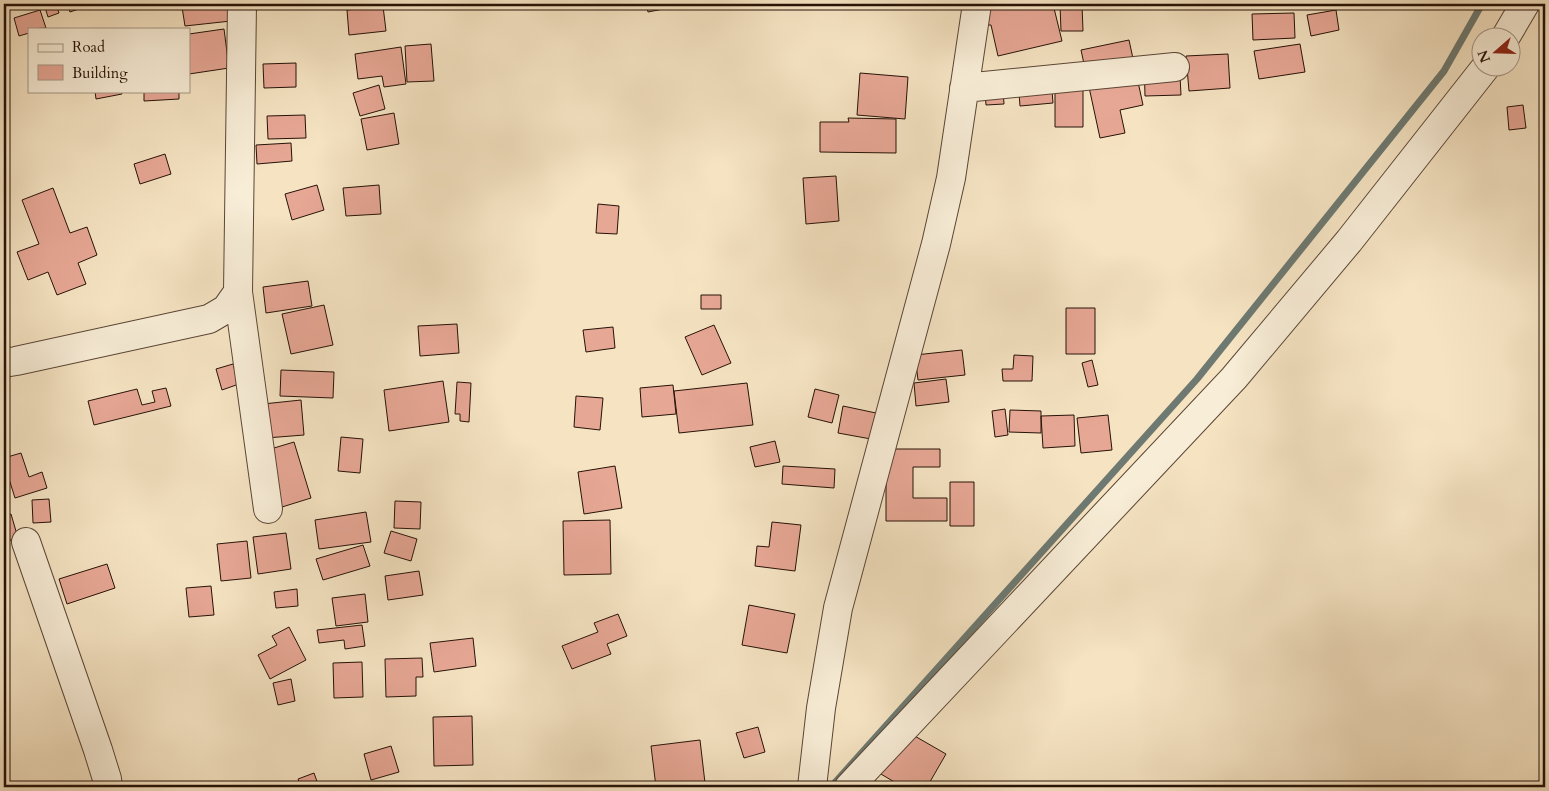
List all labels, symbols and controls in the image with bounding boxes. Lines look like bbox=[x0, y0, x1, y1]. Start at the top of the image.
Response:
legend bbox=[28, 28, 190, 92]
north arrow bbox=[1472, 28, 1522, 78]
text: Road bbox=[72, 37, 105, 57]
text: N bbox=[1473, 47, 1495, 65]
text: Building bbox=[72, 63, 128, 83]

